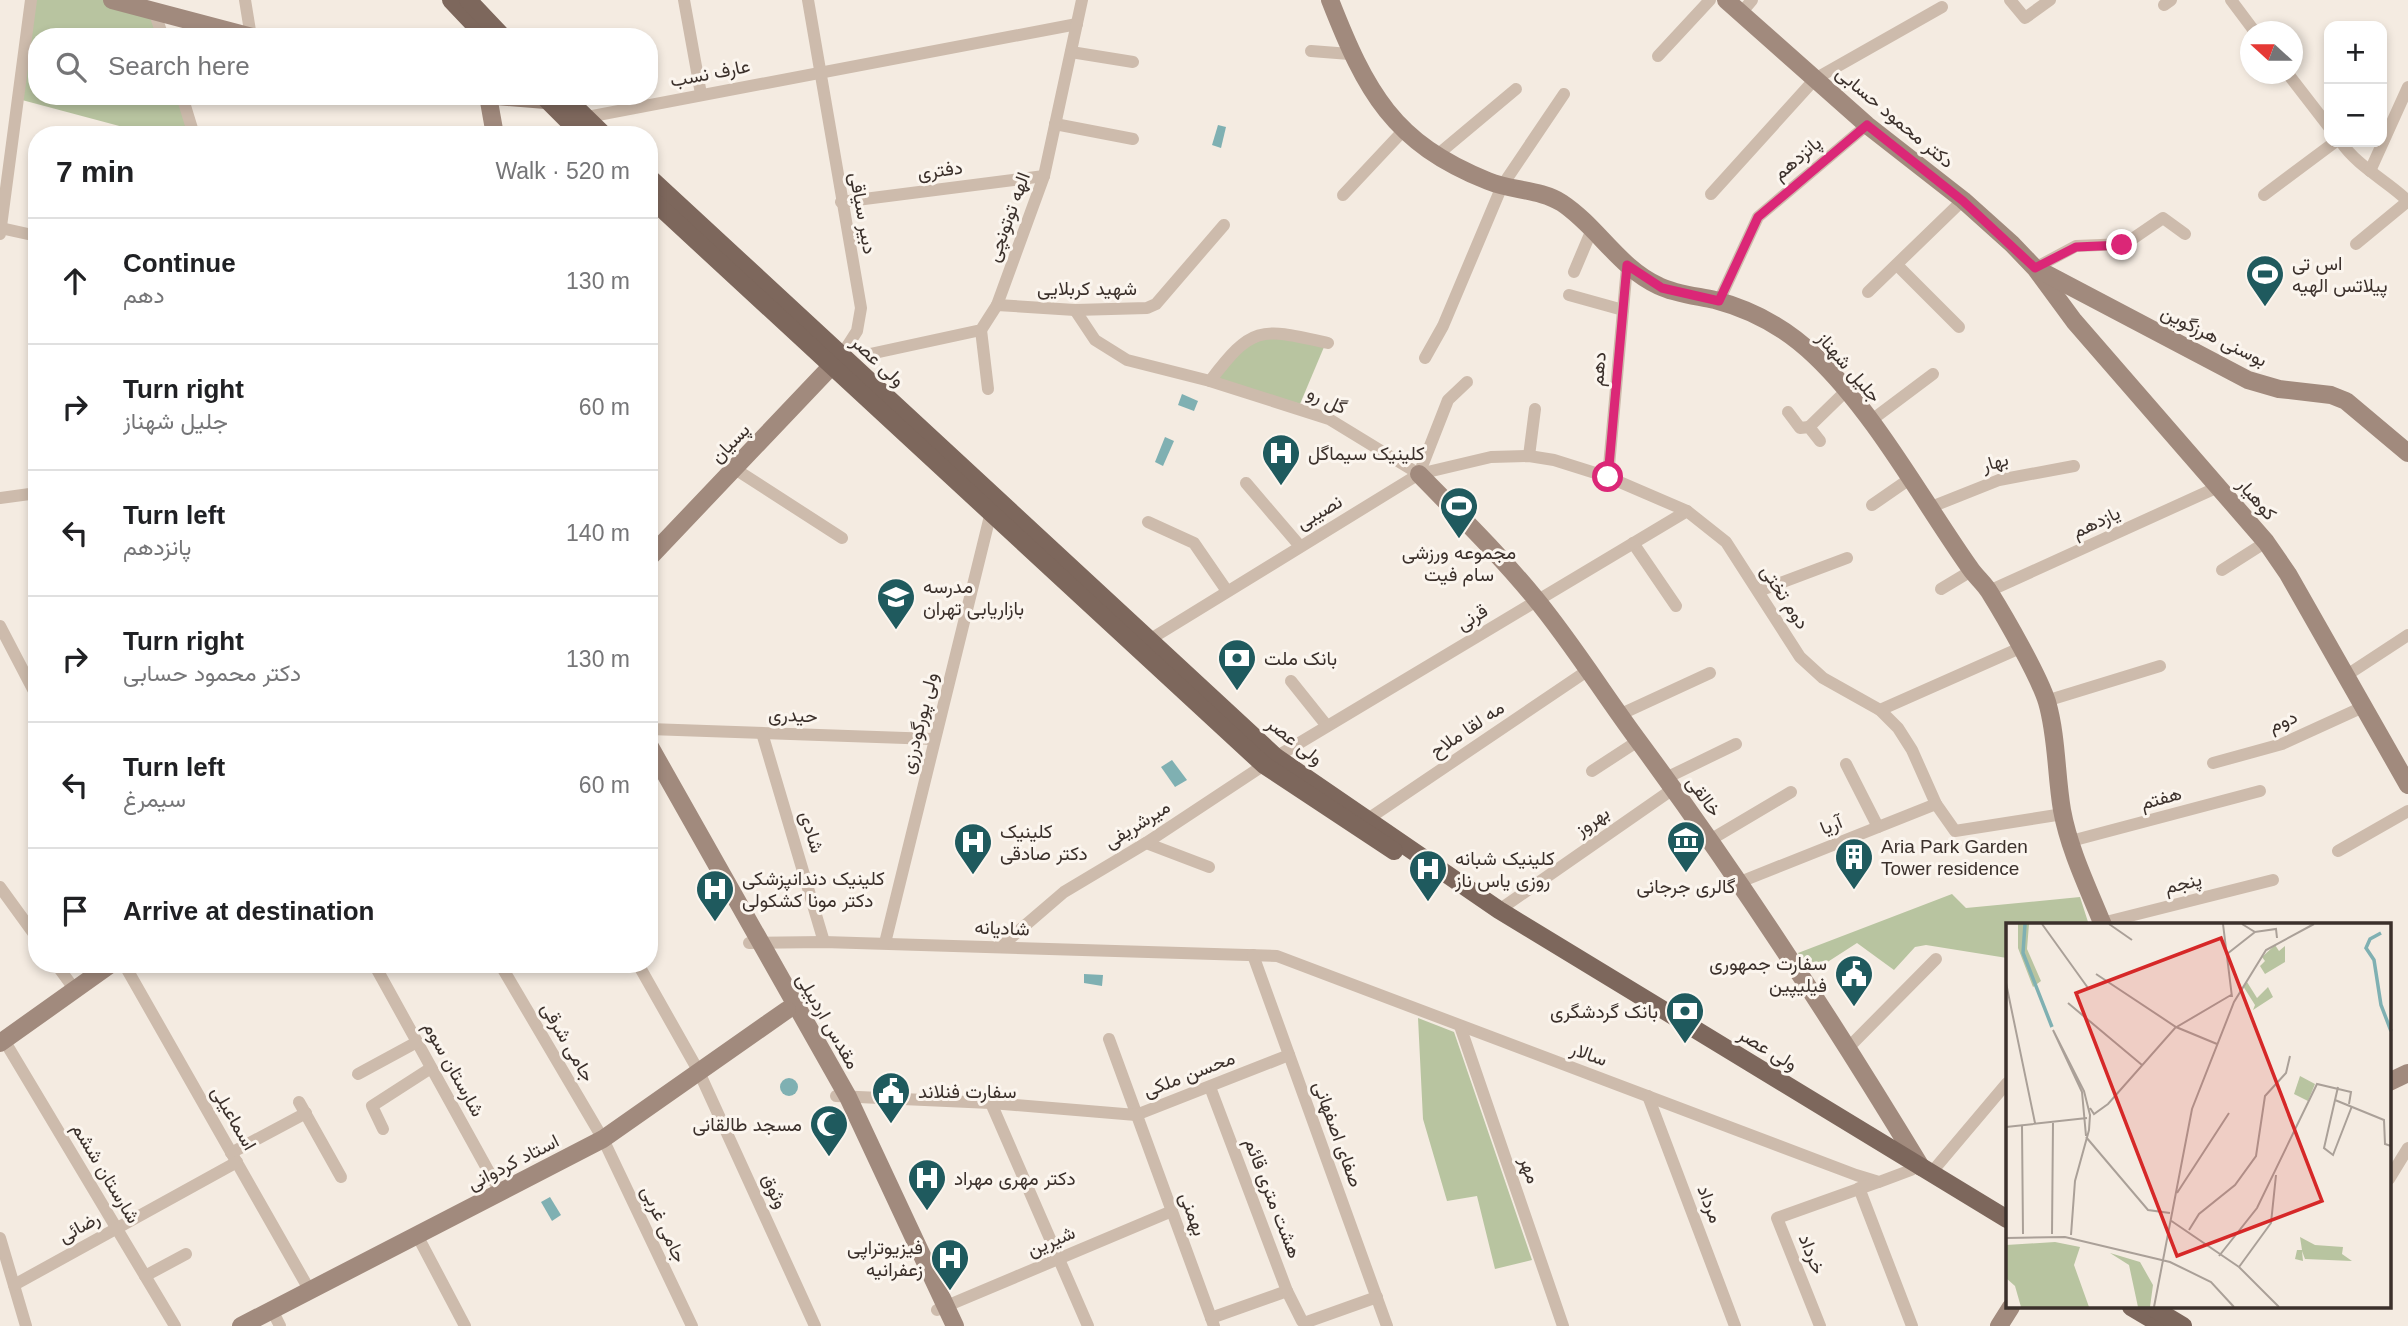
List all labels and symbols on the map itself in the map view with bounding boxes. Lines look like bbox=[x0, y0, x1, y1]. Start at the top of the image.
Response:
north arrow bbox=[2240, 21, 2303, 84]
street label: عارف نسب bbox=[668, 55, 752, 92]
street label: دکتر محمود حسابی bbox=[1831, 62, 1958, 173]
street label: پانزدهم bbox=[1769, 132, 1827, 187]
street label: دفتری bbox=[916, 157, 964, 184]
street label: الهه توتونچی bbox=[982, 169, 1037, 266]
street label: دبیر سیاقی bbox=[844, 170, 881, 256]
route end bbox=[2106, 229, 2137, 260]
sports icon: اس تی پیلاتس الهیه bbox=[2244, 253, 2286, 308]
place label: اس تی پیلاتس الهیه bbox=[2292, 253, 2388, 299]
street label: شهید کربلایی bbox=[1037, 278, 1137, 300]
street label: بوسنی هرزگوین bbox=[2157, 301, 2270, 372]
street label: جلیل شهناز bbox=[1811, 327, 1885, 407]
street label: ولی عصر bbox=[846, 330, 909, 392]
street label: دهم bbox=[1586, 351, 1612, 387]
street label: گل رو bbox=[1304, 382, 1350, 419]
street label: پسیان bbox=[706, 419, 756, 469]
hospital icon: کلینیک سیماگل bbox=[1260, 432, 1302, 487]
place label: کلینیک سیماگل bbox=[1308, 443, 1425, 465]
street label: بهار bbox=[1978, 448, 2011, 477]
route start bbox=[1592, 461, 1623, 492]
street label: کوهیار bbox=[2232, 473, 2281, 525]
sports icon: مجموعه ورزشی سام فیت bbox=[1438, 485, 1480, 540]
street label: نصیبی bbox=[1292, 491, 1346, 534]
street label: یازدهم bbox=[2069, 502, 2124, 544]
place label: مجموعه ورزشی سام فیت bbox=[1402, 542, 1516, 587]
street label: دوم تختی bbox=[1755, 561, 1813, 634]
school or university icon: مدرسه بازاریابی تهران bbox=[875, 576, 917, 631]
place label: مدرسه بازاریابی تهران bbox=[923, 576, 1024, 620]
street label: قرنی bbox=[1453, 600, 1492, 635]
bank icon: بانک ملت bbox=[1216, 637, 1258, 692]
place label: بانک ملت bbox=[1264, 648, 1337, 670]
street label: ولی پورگودرزی bbox=[896, 670, 945, 777]
street label: مه لقا ملاح bbox=[1426, 697, 1509, 763]
street label: حیدری bbox=[768, 704, 818, 727]
street label: دوم bbox=[2266, 706, 2301, 738]
street label: ولی عصر bbox=[1261, 712, 1327, 770]
street label: خالقی bbox=[1681, 772, 1726, 821]
street label: هفتم bbox=[2138, 782, 2184, 815]
street label: میرشریفی bbox=[1100, 796, 1174, 853]
street label: بهروز bbox=[1570, 802, 1614, 842]
street label: شادی bbox=[795, 809, 828, 856]
street label: آریا bbox=[1817, 811, 1847, 840]
museum icon: گالری جرجانی bbox=[1665, 819, 1707, 874]
hospital icon: کلینیک دکتر صادقی bbox=[952, 821, 994, 876]
place label: کلینیک دکتر صادقی bbox=[1000, 821, 1088, 865]
building icon: Aria Park Garden Tower residence bbox=[1833, 836, 1875, 891]
place label: Aria Park Garden Tower residence bbox=[1881, 836, 2028, 879]
hospital icon: کلینیک شبانه روزی یاس ناز bbox=[1407, 848, 1449, 903]
place label: کلینیک شبانه روزی یاس ناز bbox=[1454, 848, 1555, 892]
hospital icon: کلینیک دندانپزشکی دکتر مونا کشکولی bbox=[694, 868, 736, 923]
place label: کلینیک دندانپزشکی دکتر مونا کشکولی bbox=[742, 868, 885, 912]
street label: پنجم bbox=[2162, 868, 2204, 901]
place label: گالری جرجانی bbox=[1637, 876, 1735, 898]
street label: شادیانه bbox=[974, 917, 1030, 940]
inset map bbox=[2006, 923, 2390, 1308]
place label: سفارت جمهوری فیلیپین bbox=[1709, 953, 1827, 999]
public building icon: سفارت جمهوری فیلیپین bbox=[1833, 953, 1875, 1008]
street label: مقدس اردبیلی bbox=[791, 969, 864, 1073]
bank icon: بانک گردشگری bbox=[1664, 990, 1706, 1045]
street label: جامی شرقی bbox=[536, 999, 599, 1086]
place label: بانک گردشگری bbox=[1550, 1001, 1658, 1023]
street label: شارستان سوم bbox=[418, 1018, 489, 1121]
street label: ولی عصر bbox=[1733, 1023, 1801, 1076]
street label: سالار bbox=[1567, 1037, 1610, 1071]
street label: محسن ملکی bbox=[1140, 1047, 1238, 1102]
public building icon: سفارت فنلاند bbox=[870, 1070, 912, 1125]
street label: صفای اصفهانی bbox=[1308, 1078, 1367, 1190]
place label: سفارت فنلاند bbox=[918, 1081, 1016, 1103]
street label: اسماعیلی bbox=[206, 1082, 261, 1154]
mosque icon: مسجد طالقانی bbox=[808, 1103, 850, 1158]
place label: مسجد طالقانی bbox=[692, 1114, 802, 1136]
street label: شارستان ششم bbox=[66, 1119, 144, 1228]
street label: استاد کردوانی bbox=[464, 1130, 563, 1195]
street label: هشت متری قائم bbox=[1239, 1135, 1306, 1262]
street label: مهر bbox=[1514, 1153, 1544, 1186]
hospital icon: دکتر مهری مهراد bbox=[906, 1157, 948, 1212]
place label: دکتر مهری مهراد bbox=[954, 1168, 1076, 1190]
street label: وثوق bbox=[757, 1170, 792, 1212]
street label: جامی غربی bbox=[636, 1182, 691, 1266]
street label: مرداد bbox=[1692, 1182, 1727, 1226]
street label: بهمنی bbox=[1175, 1189, 1211, 1239]
street label: رضائی bbox=[55, 1207, 104, 1248]
street label: شیرین bbox=[1024, 1222, 1079, 1261]
street label: خرداد bbox=[1794, 1231, 1829, 1277]
place label: فیزیوتراپی زعفرانیه bbox=[847, 1237, 923, 1281]
hospital icon: فیزیوتراپی زعفرانیه bbox=[929, 1237, 971, 1292]

